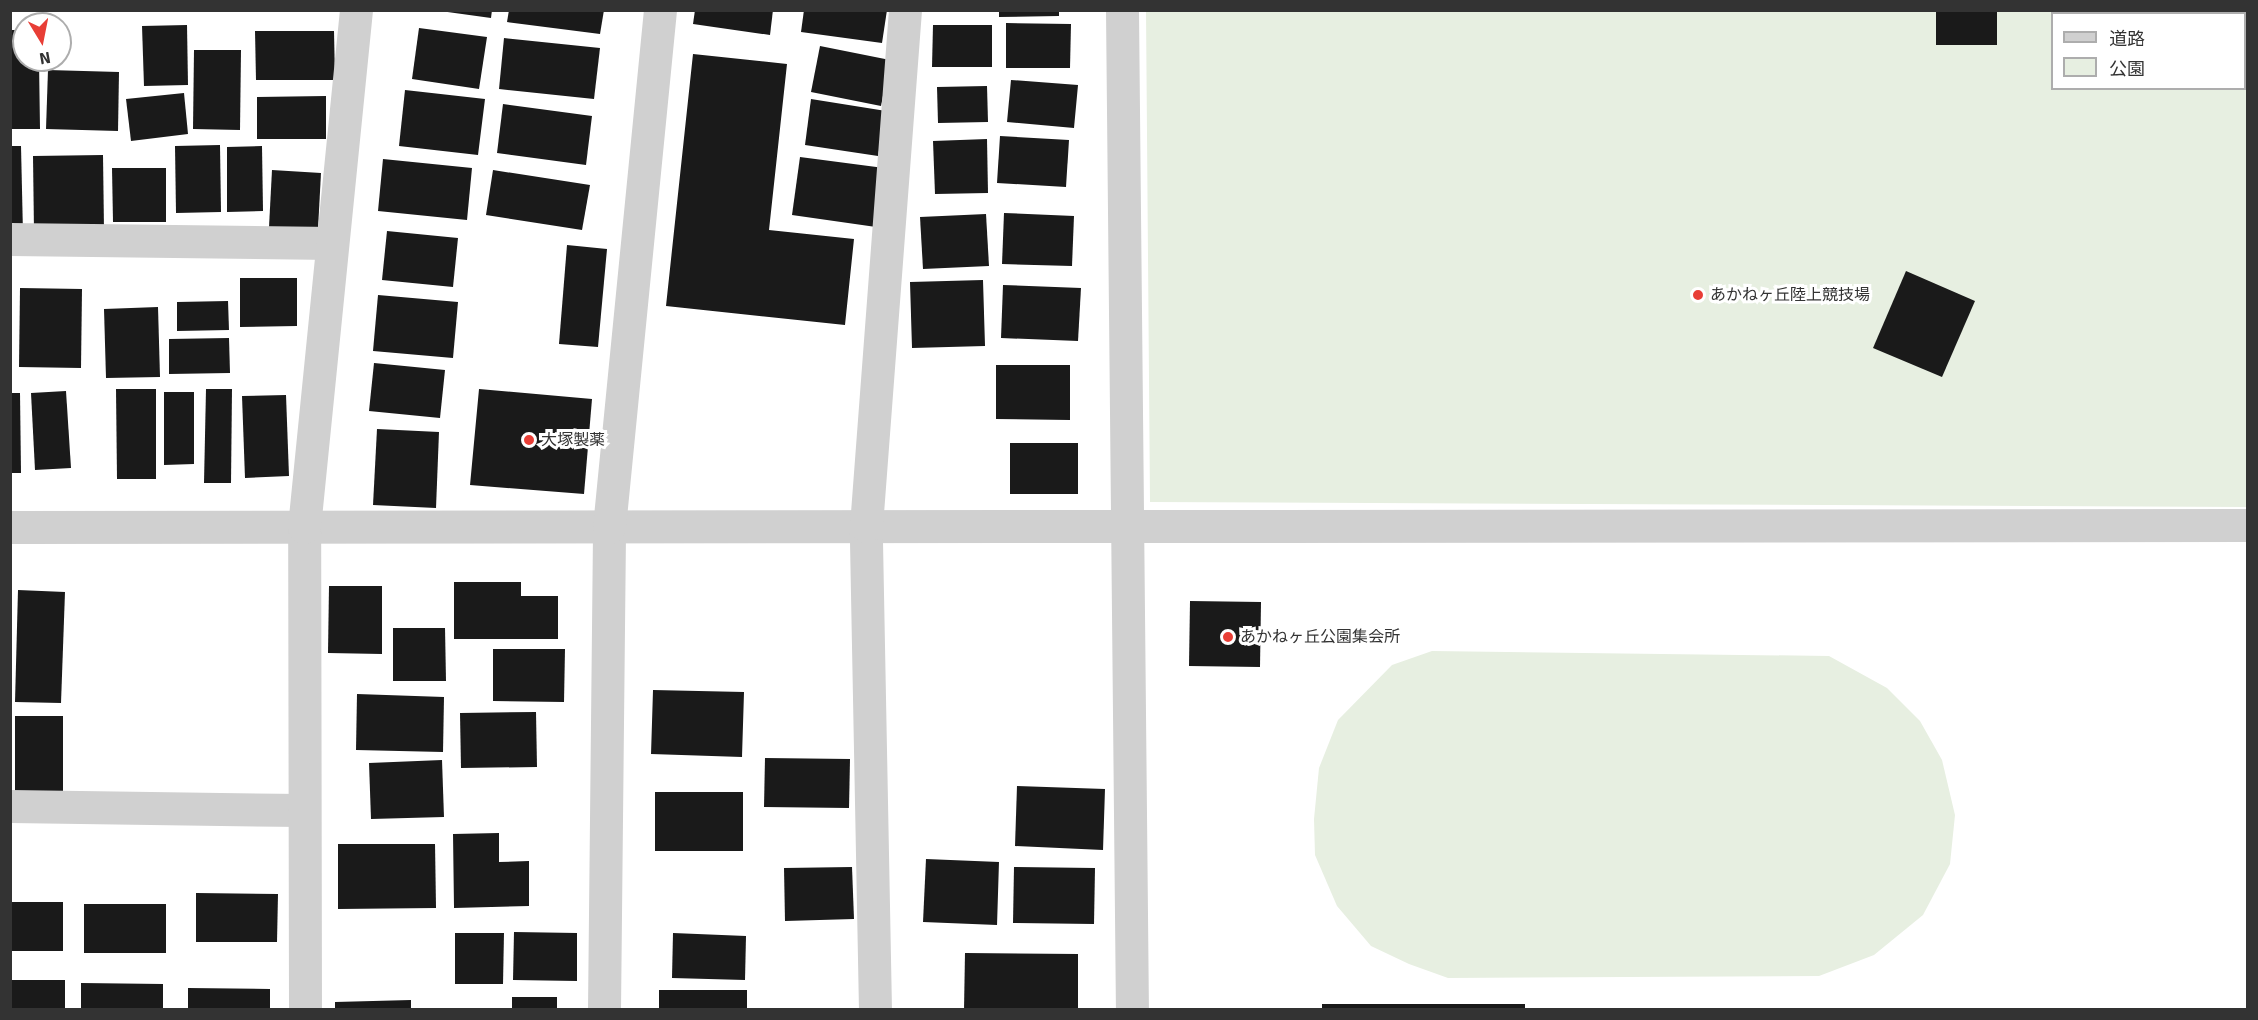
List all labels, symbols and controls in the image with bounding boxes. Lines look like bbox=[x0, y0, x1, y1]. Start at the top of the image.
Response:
north arrow bbox=[12, 12, 72, 72]
legend bbox=[2051, 12, 2246, 90]
text: 道路 bbox=[2109, 28, 2145, 50]
text: N bbox=[38, 47, 52, 69]
text: 公園 bbox=[2109, 58, 2145, 80]
place label: あかねヶ丘陸上競技場 bbox=[1710, 285, 1870, 305]
marker: あかねヶ丘陸上競技場 bbox=[1691, 288, 1705, 302]
place label: 大塚製薬 bbox=[541, 430, 605, 450]
marker: 大塚製薬 bbox=[522, 433, 536, 447]
place label: あかねヶ丘公園集会所 bbox=[1240, 627, 1400, 647]
marker: あかねヶ丘公園集会所 bbox=[1221, 630, 1235, 644]

